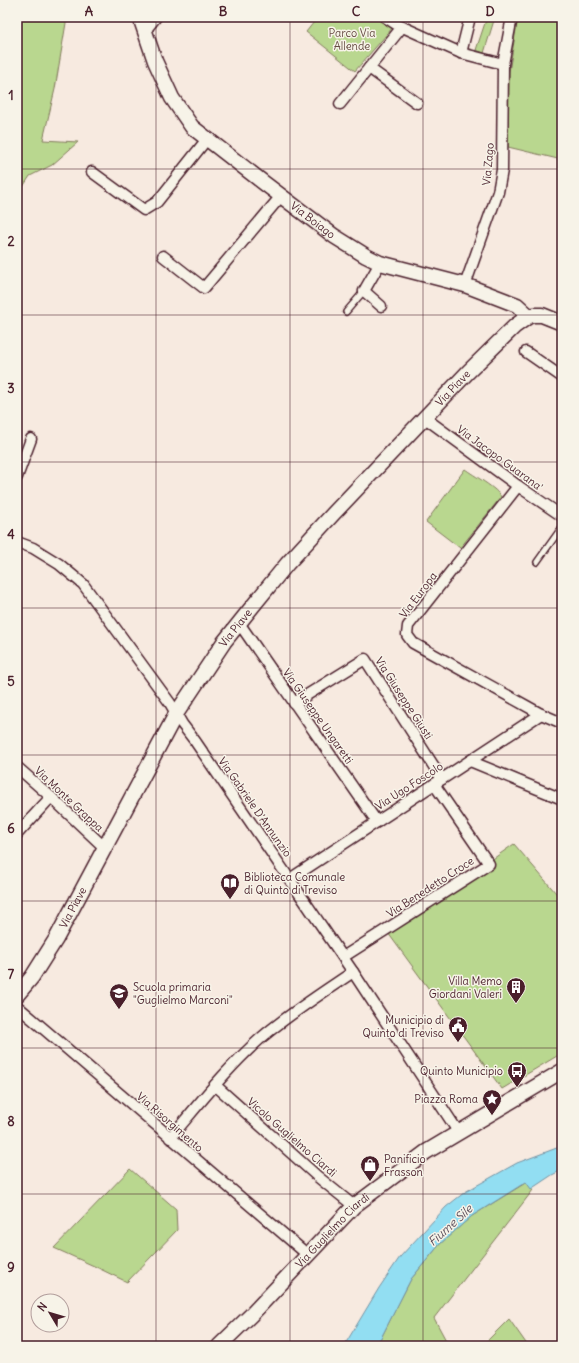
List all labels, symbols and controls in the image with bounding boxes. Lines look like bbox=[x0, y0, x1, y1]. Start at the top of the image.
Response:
text: A bbox=[85, 3, 94, 20]
text: B bbox=[219, 3, 228, 20]
text: C bbox=[352, 3, 361, 20]
text: D bbox=[485, 3, 495, 20]
park label: Parco Via Allende bbox=[329, 26, 375, 53]
text: 1 bbox=[8, 87, 14, 104]
street label: Via Zago bbox=[479, 142, 497, 186]
street label: Via Boiago bbox=[288, 199, 338, 242]
text: 2 bbox=[7, 233, 15, 250]
street label: Via Piave bbox=[432, 367, 473, 409]
text: 3 bbox=[7, 380, 15, 397]
street label: Via Jacopo Guarana' bbox=[454, 422, 546, 494]
text: 4 bbox=[7, 526, 15, 543]
street label: Via Europa bbox=[396, 569, 440, 621]
street label: Via Piave bbox=[216, 606, 255, 650]
street label: Via Giuseppe Giusti bbox=[372, 654, 436, 742]
street label: Via Giuseppe Ungaretti bbox=[280, 666, 356, 766]
text: 5 bbox=[7, 673, 15, 690]
street label: Via Gabriele D'Annunzio bbox=[215, 755, 295, 859]
street label: Via Ugo Foscolo bbox=[373, 759, 445, 813]
street label: Via Monte Grappa bbox=[32, 764, 106, 834]
text: 6 bbox=[7, 820, 15, 837]
street label: Via Benedetto Croce bbox=[384, 854, 476, 920]
place label: Biblioteca Comunale di Quinto di Treviso bbox=[244, 870, 345, 897]
library icon: Biblioteca Comunale di Quinto di Treviso bbox=[219, 872, 241, 900]
street label: Via Piave bbox=[56, 884, 90, 931]
text: 7 bbox=[8, 966, 15, 983]
place label: Villa Memo Giordani Valeri bbox=[429, 974, 502, 1001]
building icon: Villa Memo Giordani Valeri bbox=[505, 976, 527, 1004]
place label: Scuola primaria "Guglielmo Marconi" bbox=[133, 980, 233, 1007]
school or university icon: Scuola primaria "Guglielmo Marconi" bbox=[108, 982, 130, 1010]
place label: Municipio di Quinto di Treviso bbox=[362, 1013, 444, 1040]
public building icon: Municipio di Quinto di Treviso bbox=[447, 1015, 469, 1043]
bus stop icon: Quinto Municipio bbox=[506, 1060, 528, 1088]
place label: Quinto Municipio bbox=[420, 1064, 503, 1078]
place icon: Piazza Roma bbox=[481, 1088, 503, 1116]
street label: Via Risorgimento bbox=[134, 1089, 206, 1155]
place label: Piazza Roma bbox=[414, 1092, 478, 1106]
street label: Vicolo Guglielmo Ciardi bbox=[244, 1094, 340, 1180]
text: 8 bbox=[7, 1113, 15, 1130]
place label: Panificio Frasson bbox=[384, 1152, 426, 1179]
shop icon: Panificio Frasson bbox=[359, 1154, 381, 1182]
street label: Via Guglielmo Ciardi bbox=[292, 1190, 372, 1271]
water label: Fiume Sile bbox=[425, 1200, 477, 1249]
text: 9 bbox=[7, 1259, 15, 1276]
north arrow bbox=[30, 1293, 70, 1333]
text: N bbox=[34, 1300, 50, 1314]

